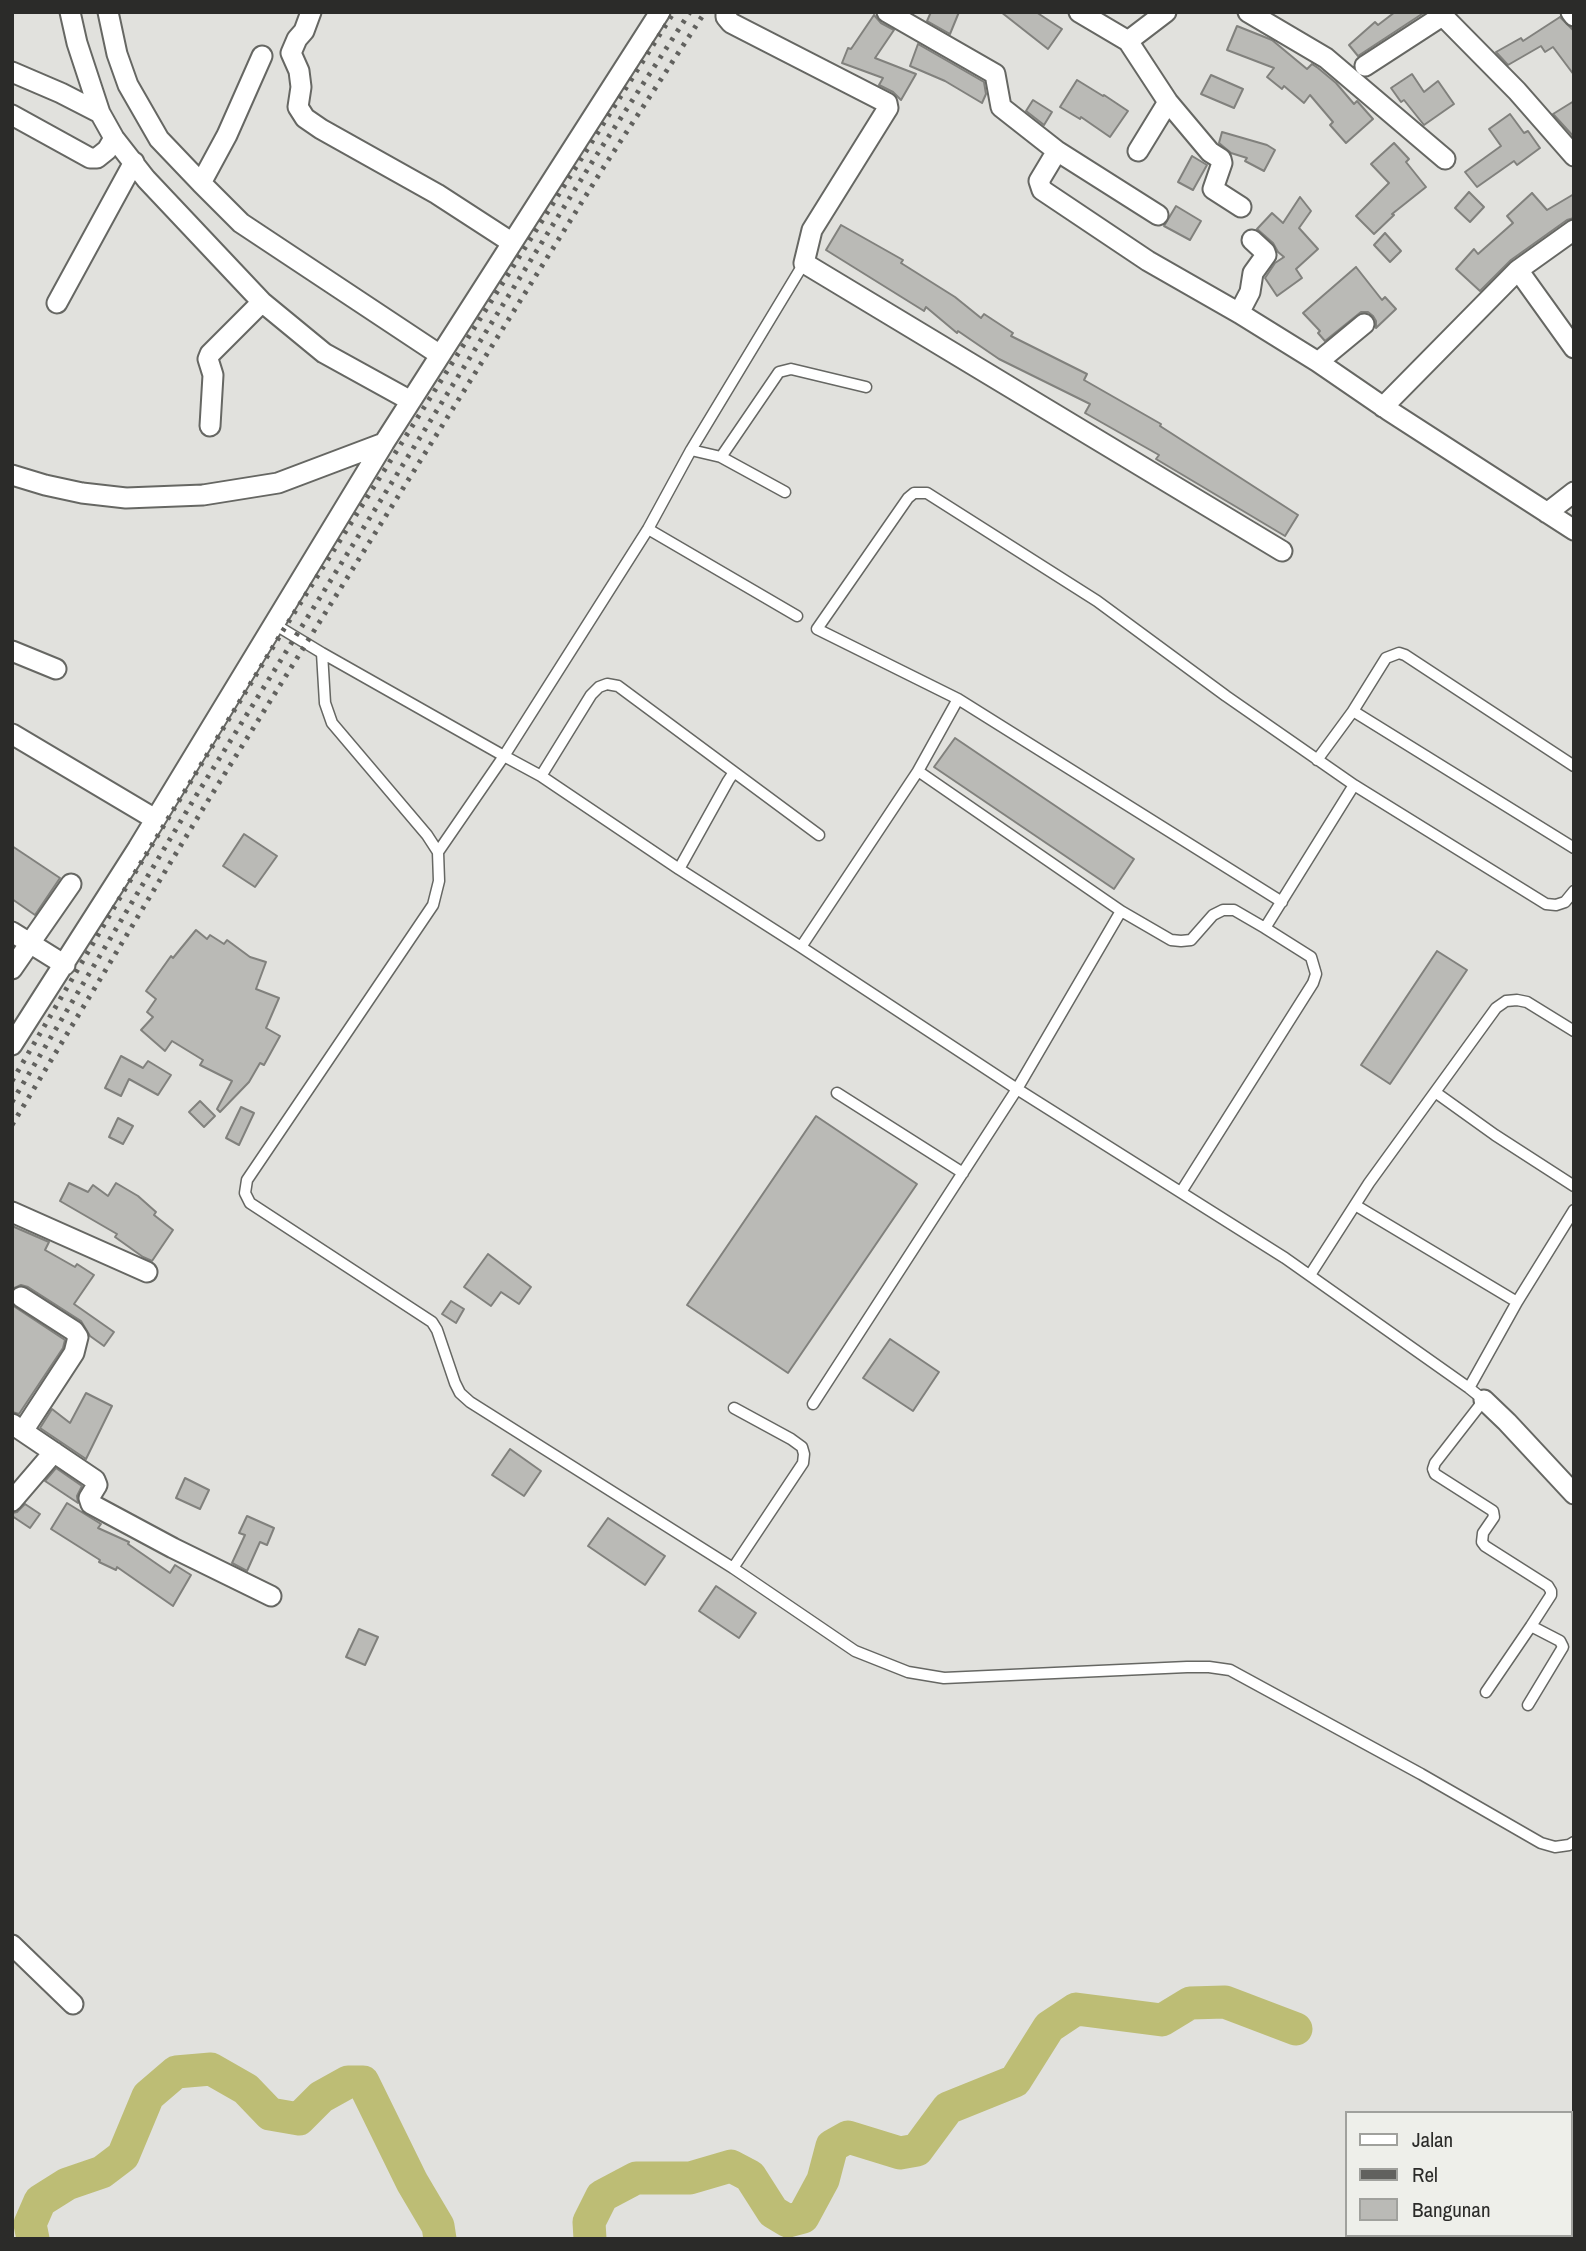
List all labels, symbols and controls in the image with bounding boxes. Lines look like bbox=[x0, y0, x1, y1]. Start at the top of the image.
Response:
legend bbox=[1344, 2111, 1572, 2237]
text: Jalan bbox=[1412, 2125, 1453, 2154]
text: Rel bbox=[1412, 2160, 1438, 2189]
text: Bangunan bbox=[1412, 2195, 1491, 2224]

